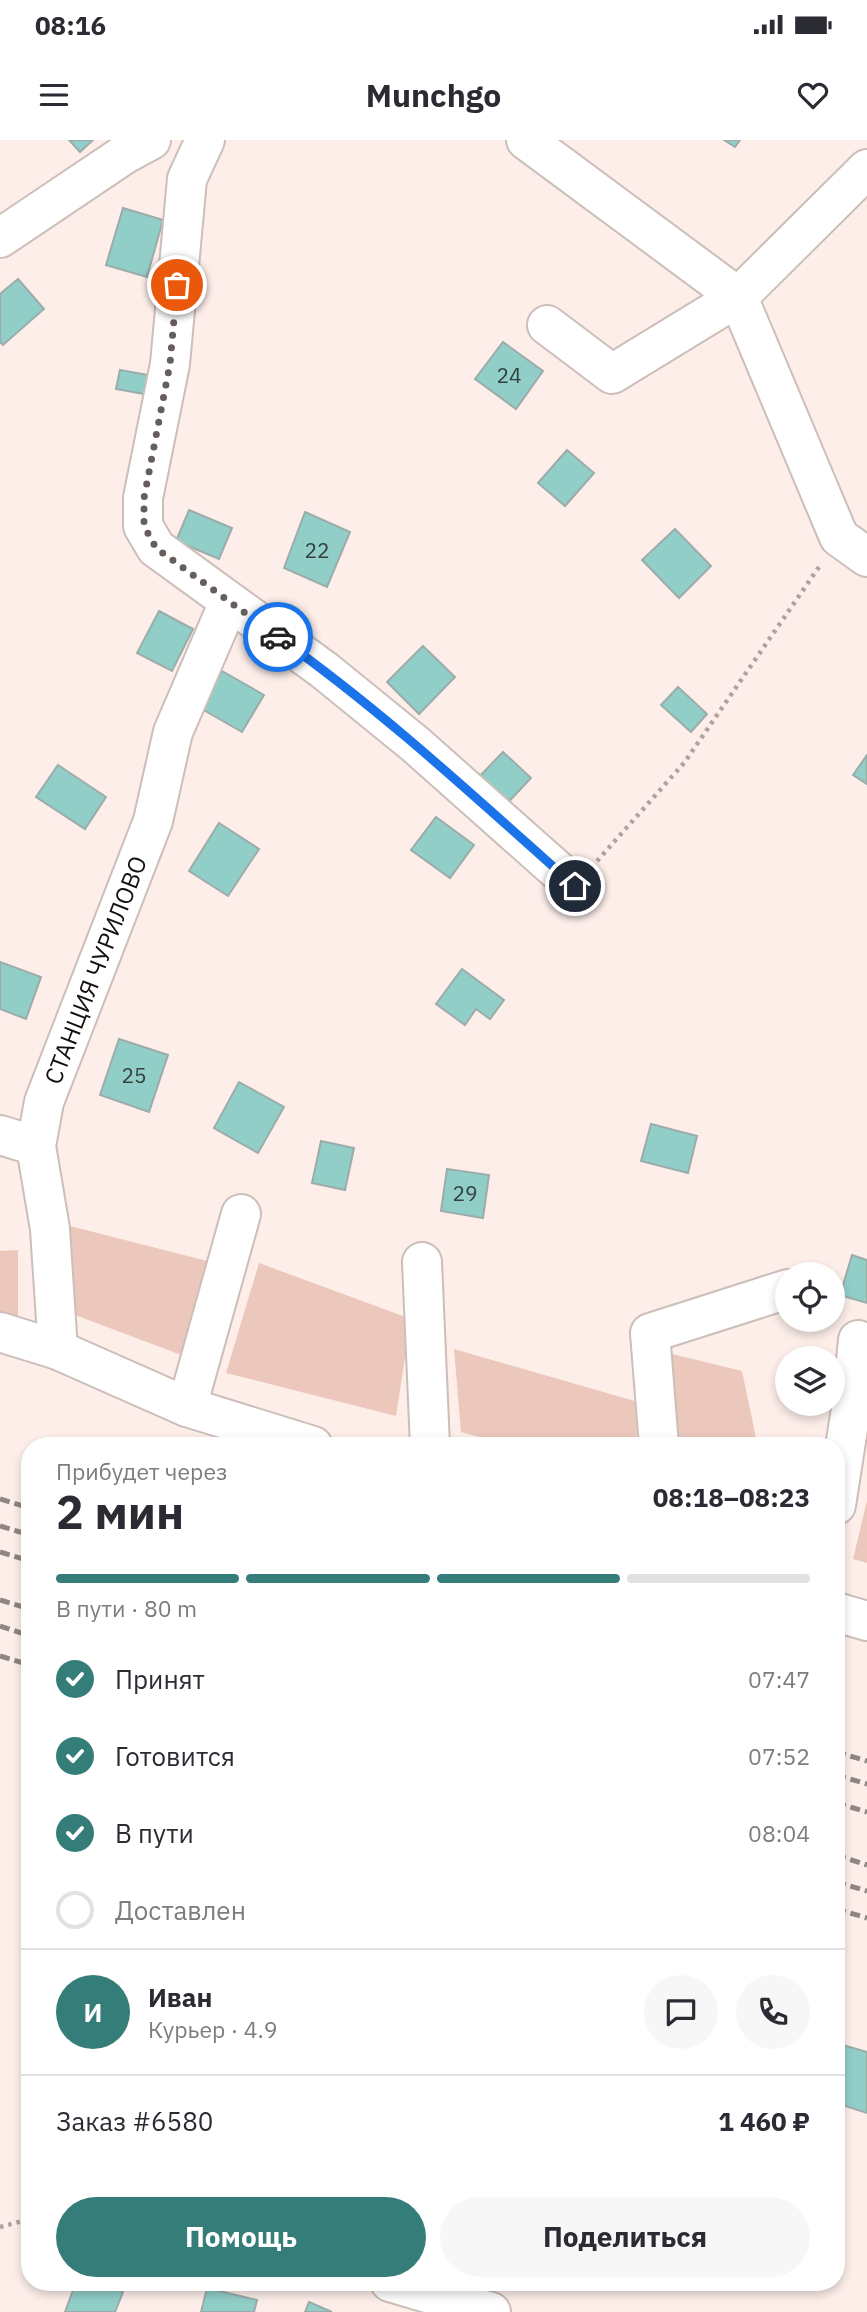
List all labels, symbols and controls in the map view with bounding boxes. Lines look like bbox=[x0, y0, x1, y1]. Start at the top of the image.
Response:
text: 08:16 bbox=[35, 8, 106, 42]
text: Munchgo bbox=[366, 74, 501, 116]
icon: menu bbox=[35, 76, 73, 114]
icon: heart bbox=[794, 76, 832, 114]
pin bbox=[147, 255, 207, 315]
icon: bag bbox=[158, 266, 196, 304]
house number: 24 bbox=[496, 361, 522, 389]
house number: 22 bbox=[304, 536, 330, 564]
courier bbox=[243, 602, 313, 672]
icon: car bbox=[259, 618, 297, 656]
street label: СТАНЦИЯ ЧУРИЛОВО bbox=[37, 851, 154, 1088]
pin bbox=[545, 856, 605, 916]
icon: home bbox=[556, 867, 594, 905]
house number: 25 bbox=[121, 1061, 147, 1089]
house number: 29 bbox=[452, 1179, 478, 1207]
map controls bbox=[775, 1262, 845, 1416]
button: locate bbox=[775, 1262, 845, 1332]
button: layers bbox=[775, 1346, 845, 1416]
text: Прибудет через bbox=[56, 1456, 228, 1486]
text: 08:18–08:23 bbox=[653, 1480, 810, 1514]
text: 2 мин bbox=[56, 1482, 184, 1542]
text: В пути · 80 m bbox=[56, 1593, 197, 1623]
icon: check bbox=[56, 1660, 94, 1698]
text: Принят bbox=[115, 1662, 205, 1696]
text: 07:47 bbox=[748, 1664, 810, 1694]
icon: check bbox=[56, 1737, 94, 1775]
text: Готовится bbox=[115, 1739, 235, 1773]
text: 07:52 bbox=[748, 1741, 810, 1771]
icon: check bbox=[56, 1814, 94, 1852]
text: В пути bbox=[115, 1816, 194, 1850]
text: 08:04 bbox=[748, 1818, 810, 1848]
text: Доставлен bbox=[115, 1893, 246, 1927]
button: chat bbox=[644, 1975, 718, 2049]
button: phone bbox=[736, 1975, 810, 2049]
text: Иван bbox=[148, 1980, 213, 2014]
text: И bbox=[84, 1995, 102, 2029]
text: Курьер · 4.9 bbox=[148, 2014, 278, 2044]
text: Заказ #6580 bbox=[56, 2104, 213, 2138]
text: 1 460 ₽ bbox=[718, 2104, 810, 2138]
button: Помощь bbox=[56, 2197, 426, 2277]
button: Поделиться bbox=[440, 2197, 810, 2277]

